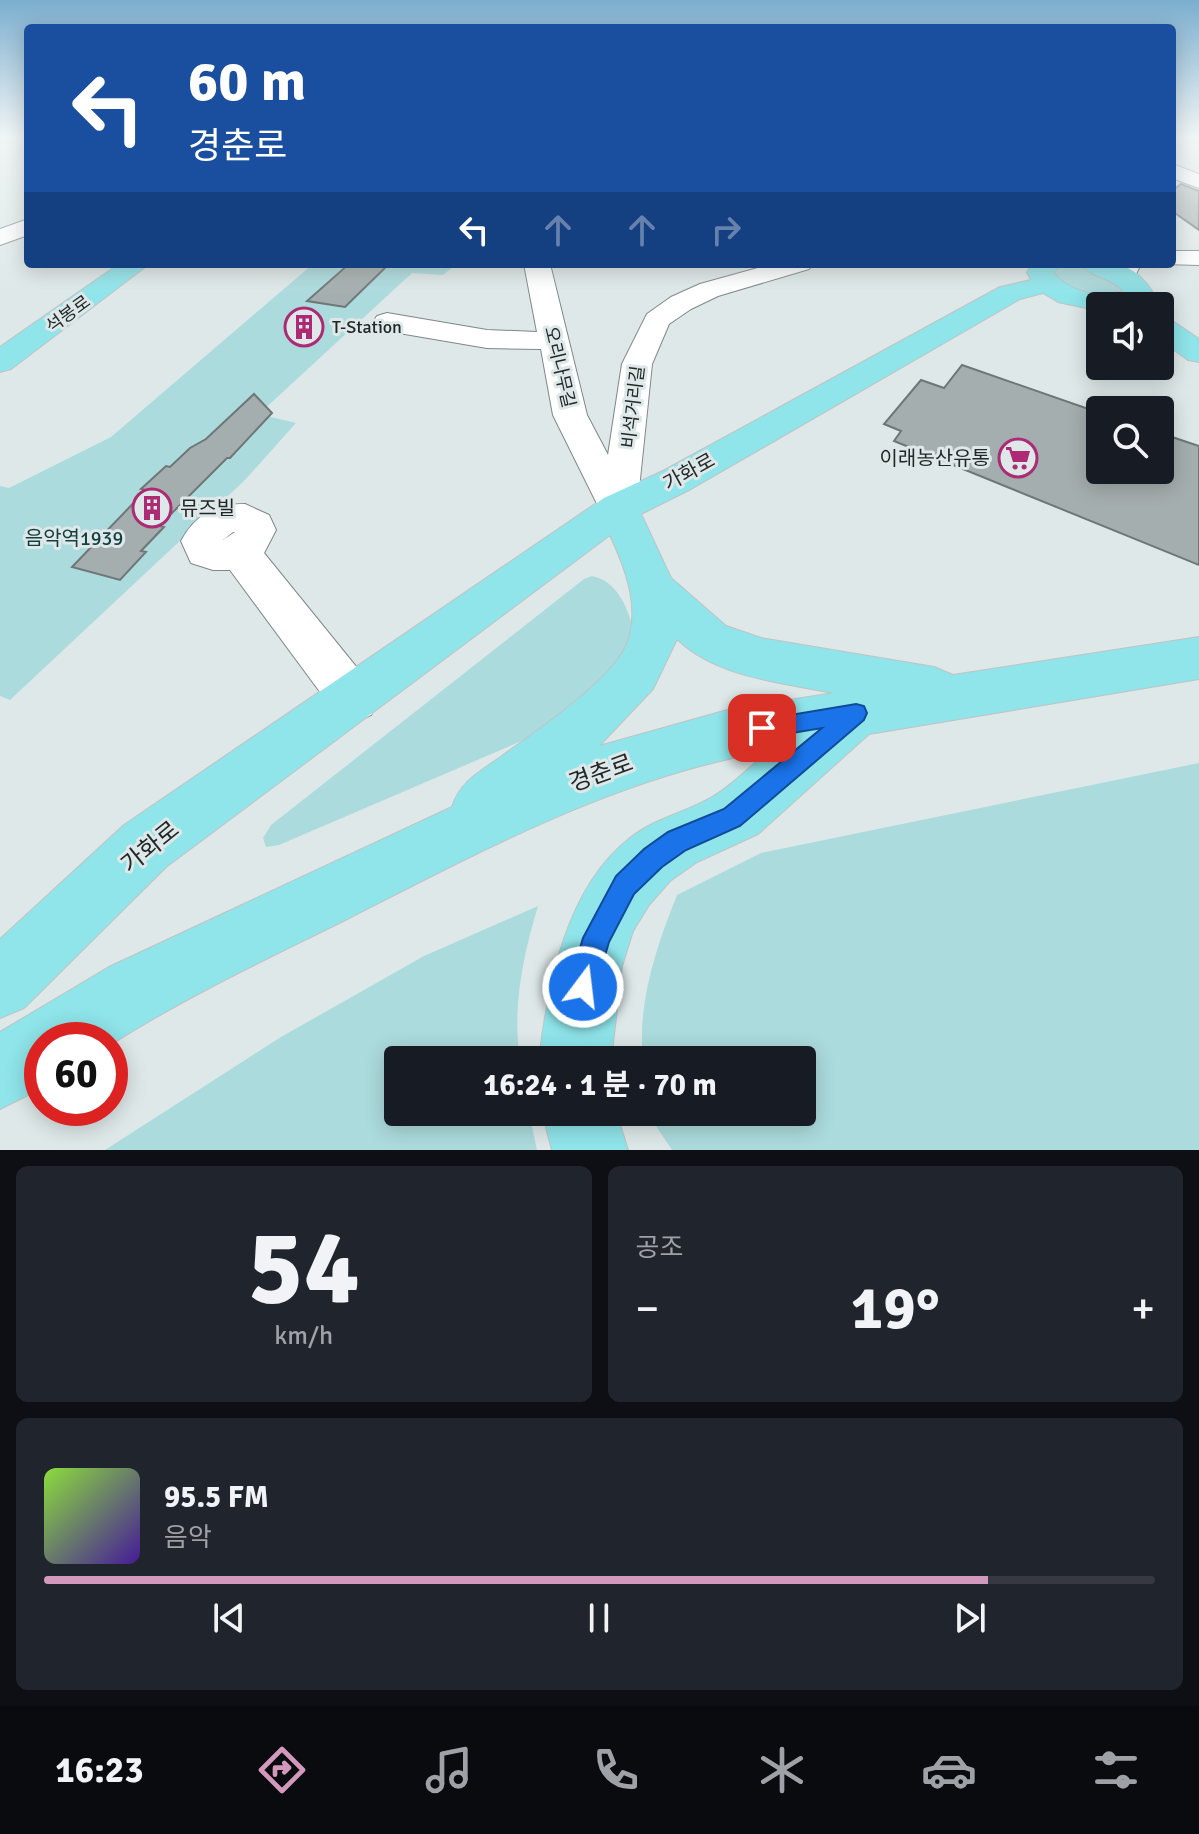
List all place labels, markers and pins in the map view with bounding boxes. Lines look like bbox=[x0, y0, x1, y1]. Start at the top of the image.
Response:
building icon: T-Station bbox=[283, 306, 325, 348]
place label: T-Station bbox=[332, 316, 402, 338]
supermarket icon: 이래농산유통 bbox=[997, 437, 1039, 479]
place label: 이래농산유통 bbox=[880, 446, 990, 471]
building icon: 뮤즈빌 bbox=[131, 487, 173, 529]
place label: 뮤즈빌 bbox=[180, 496, 235, 521]
pin bbox=[728, 694, 796, 762]

